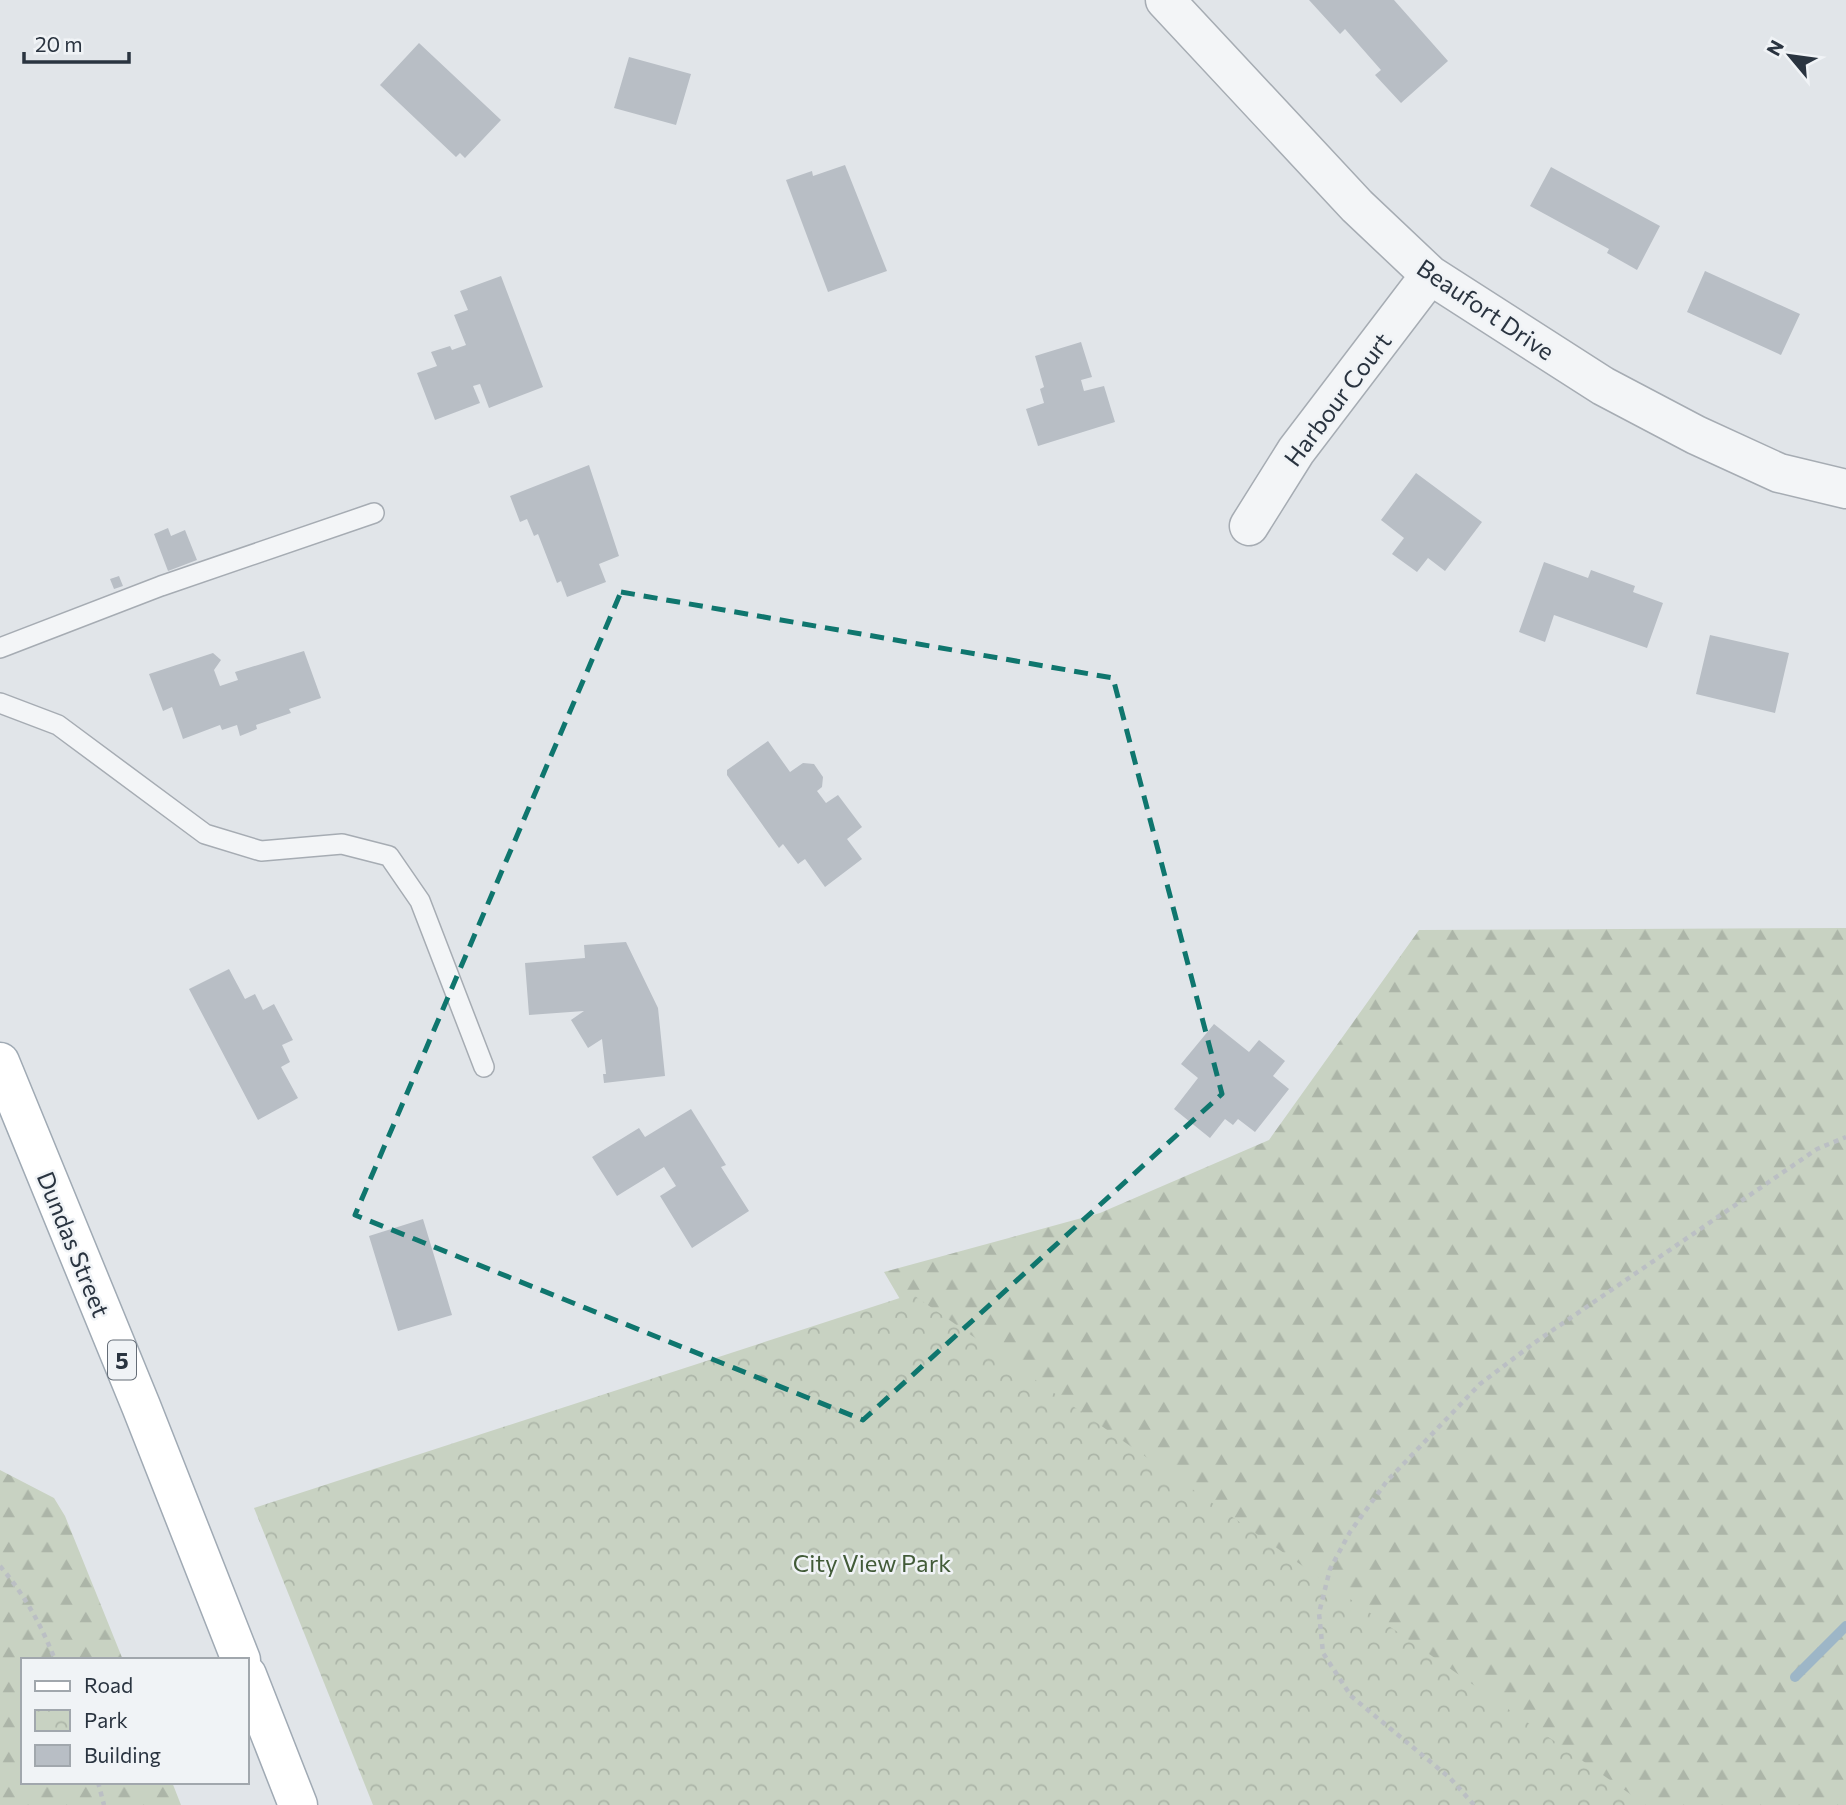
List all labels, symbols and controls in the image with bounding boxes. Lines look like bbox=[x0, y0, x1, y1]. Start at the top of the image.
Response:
scale bar bbox=[24, 21, 130, 65]
north arrow bbox=[1755, 21, 1825, 91]
text: 20 m bbox=[35, 31, 83, 56]
text: N bbox=[1761, 36, 1788, 59]
street label: Beaufort Drive bbox=[1412, 252, 1560, 366]
street label: Harbour Court bbox=[1277, 326, 1397, 472]
street label: Dundas Street bbox=[32, 1167, 116, 1321]
road number: 5 bbox=[108, 1340, 136, 1380]
park label: City View Park bbox=[793, 1548, 951, 1577]
legend bbox=[21, 1658, 248, 1784]
text: Road bbox=[84, 1672, 133, 1697]
text: Park bbox=[84, 1707, 128, 1732]
text: Building bbox=[84, 1742, 161, 1767]

